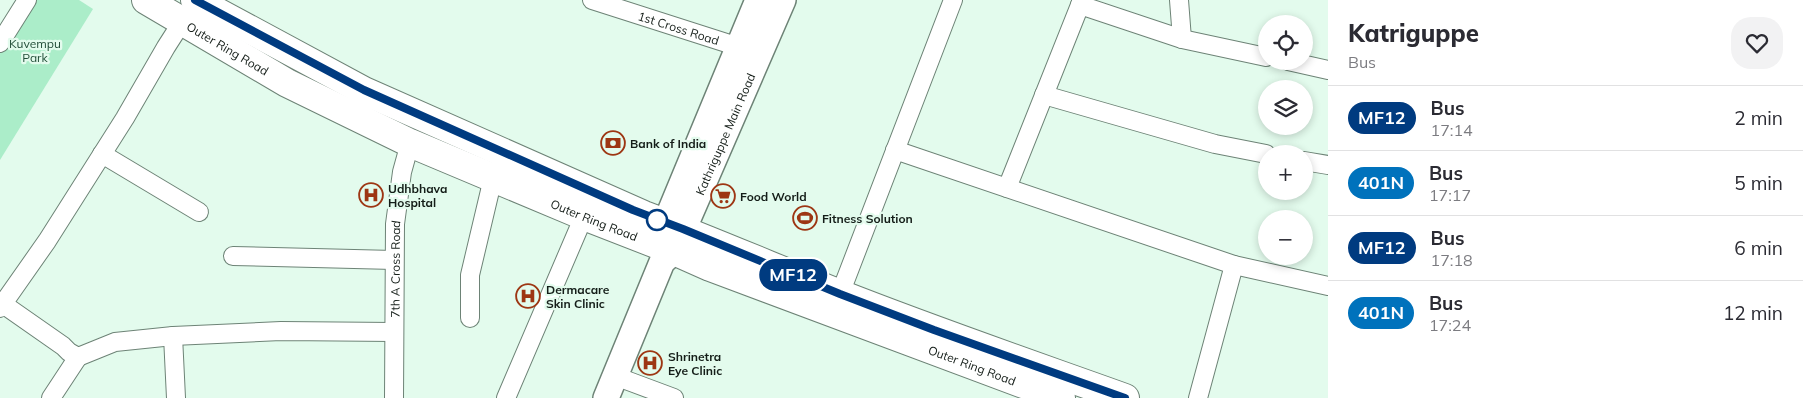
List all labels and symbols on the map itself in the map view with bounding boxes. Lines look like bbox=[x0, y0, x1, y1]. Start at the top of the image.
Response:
street label: 1st Cross Road bbox=[636, 8, 721, 48]
street label: Outer Ring Road bbox=[184, 18, 271, 78]
park label: Kuvempu Park bbox=[9, 36, 61, 65]
street label: Kathriguppe Main Road bbox=[692, 71, 758, 197]
bank icon: Bank of India bbox=[600, 130, 626, 156]
place label: Bank of India bbox=[630, 136, 706, 151]
place label: Udhbhava Hospital bbox=[388, 181, 447, 210]
hospital icon: Udhbhava Hospital bbox=[358, 182, 384, 208]
supermarket icon: Food World bbox=[710, 183, 736, 209]
place label: Food World bbox=[740, 189, 807, 204]
street label: Outer Ring Road bbox=[548, 195, 640, 244]
sports icon: Fitness Solution bbox=[792, 205, 818, 231]
unlabelled marker bbox=[646, 209, 668, 231]
place label: Fitness Solution bbox=[822, 211, 913, 226]
street label: 7th A Cross Road bbox=[387, 219, 403, 318]
line badge: MF12 bbox=[758, 259, 828, 291]
place label: Dermacare Skin Clinic bbox=[546, 282, 610, 311]
hospital icon: Dermacare Skin Clinic bbox=[515, 283, 541, 309]
street label: Outer Ring Road bbox=[926, 342, 1018, 388]
place label: Shrinetra Eye Clinic bbox=[668, 349, 722, 378]
hospital icon: Shrinetra Eye Clinic bbox=[637, 350, 663, 376]

